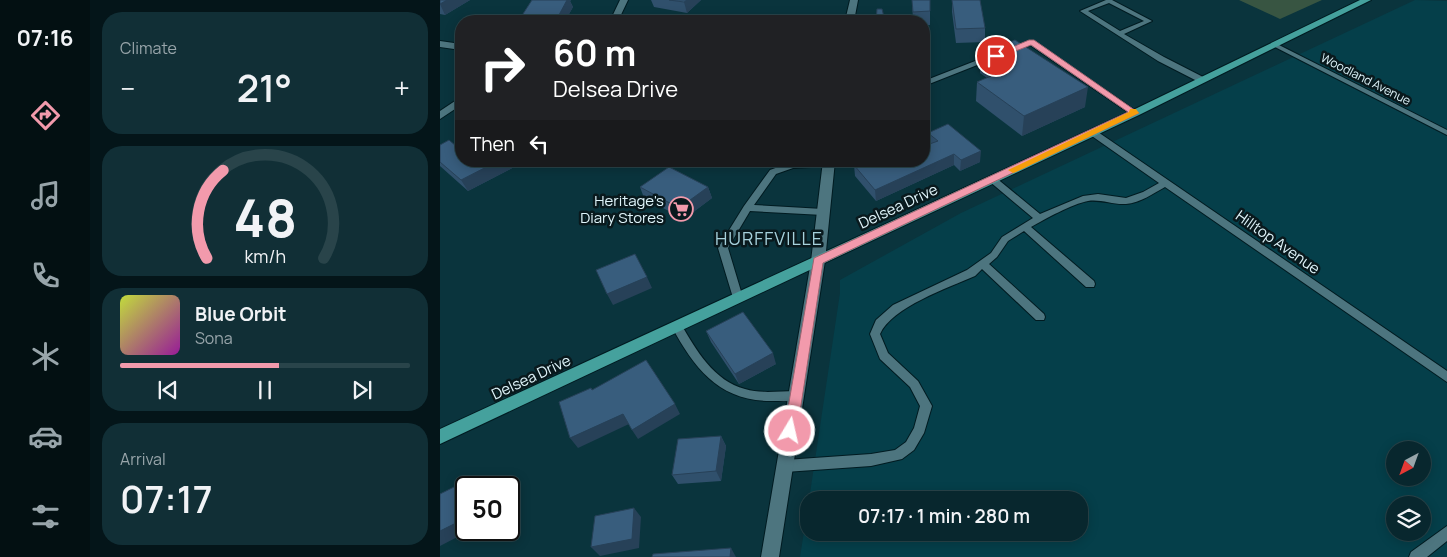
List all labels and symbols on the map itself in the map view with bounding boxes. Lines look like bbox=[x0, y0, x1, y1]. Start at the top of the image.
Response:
pin bbox=[975, 35, 1017, 77]
street label: Woodland Avenue bbox=[1318, 49, 1414, 109]
street label: Delsea Drive bbox=[855, 178, 941, 234]
place label: Heritage's Diary Stores bbox=[580, 190, 664, 228]
supermarket icon: Heritage's Diary Stores bbox=[668, 196, 694, 222]
street label: Hilltop Avenue bbox=[1232, 205, 1325, 279]
district label: HURFFVILLE bbox=[715, 226, 823, 250]
street label: Delsea Drive bbox=[488, 349, 574, 405]
position arrow bbox=[763, 404, 815, 456]
north arrow bbox=[1386, 441, 1431, 486]
speed limit sign: 50 bbox=[455, 476, 520, 541]

